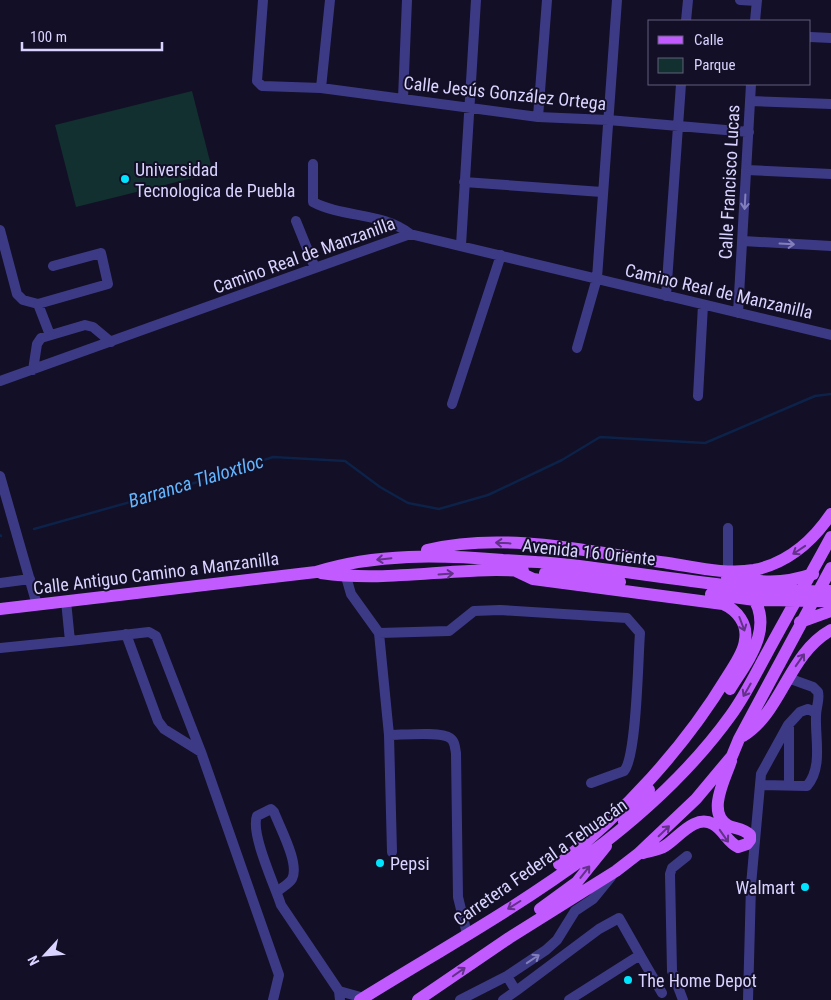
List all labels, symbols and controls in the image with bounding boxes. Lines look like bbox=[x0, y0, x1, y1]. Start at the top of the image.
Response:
scale bar bbox=[22, 20, 162, 52]
legend bbox=[648, 20, 811, 85]
text: 100 m bbox=[30, 28, 67, 46]
text: Calle bbox=[694, 31, 724, 49]
text: Parque bbox=[694, 56, 736, 74]
street label: Calle Jesús González Ortega bbox=[403, 72, 607, 114]
street label: Calle Francisco Lucas bbox=[714, 104, 744, 260]
place label: Universidad Tecnologica de Puebla bbox=[135, 159, 296, 201]
marker: Universidad Tecnologica de Puebla bbox=[119, 173, 131, 185]
one-way arrow bbox=[740, 194, 749, 210]
street label: Camino Real de Manzanilla bbox=[210, 212, 398, 298]
one-way arrow bbox=[778, 239, 794, 248]
street label: Camino Real de Manzanilla bbox=[623, 259, 815, 323]
water label: Barranca Tlaloxtloc bbox=[126, 449, 267, 513]
street label: Avenida 16 Oriente bbox=[521, 535, 657, 569]
one-way arrow bbox=[495, 539, 511, 548]
one-way arrow bbox=[792, 545, 806, 555]
street label: Calle Antiguo Camino a Manzanilla bbox=[32, 548, 280, 598]
one-way arrow bbox=[377, 554, 393, 564]
one-way arrow bbox=[438, 569, 454, 578]
one-way arrow bbox=[738, 616, 747, 631]
one-way arrow bbox=[795, 653, 805, 667]
one-way arrow bbox=[741, 682, 751, 696]
street label: Carretera Federal a Tehuacán bbox=[449, 794, 631, 930]
one-way arrow bbox=[658, 825, 670, 837]
one-way arrow bbox=[719, 829, 729, 843]
place label: Pepsi bbox=[390, 853, 430, 874]
marker: Pepsi bbox=[374, 857, 386, 869]
one-way arrow bbox=[580, 866, 591, 879]
place label: Walmart bbox=[735, 877, 795, 898]
marker: Walmart bbox=[799, 881, 811, 893]
one-way arrow bbox=[508, 900, 522, 910]
north arrow bbox=[20, 930, 70, 980]
text: N bbox=[24, 953, 42, 968]
one-way arrow bbox=[525, 954, 539, 964]
one-way arrow bbox=[451, 967, 465, 977]
place label: The Home Depot bbox=[638, 970, 757, 991]
marker: The Home Depot bbox=[622, 974, 634, 986]

